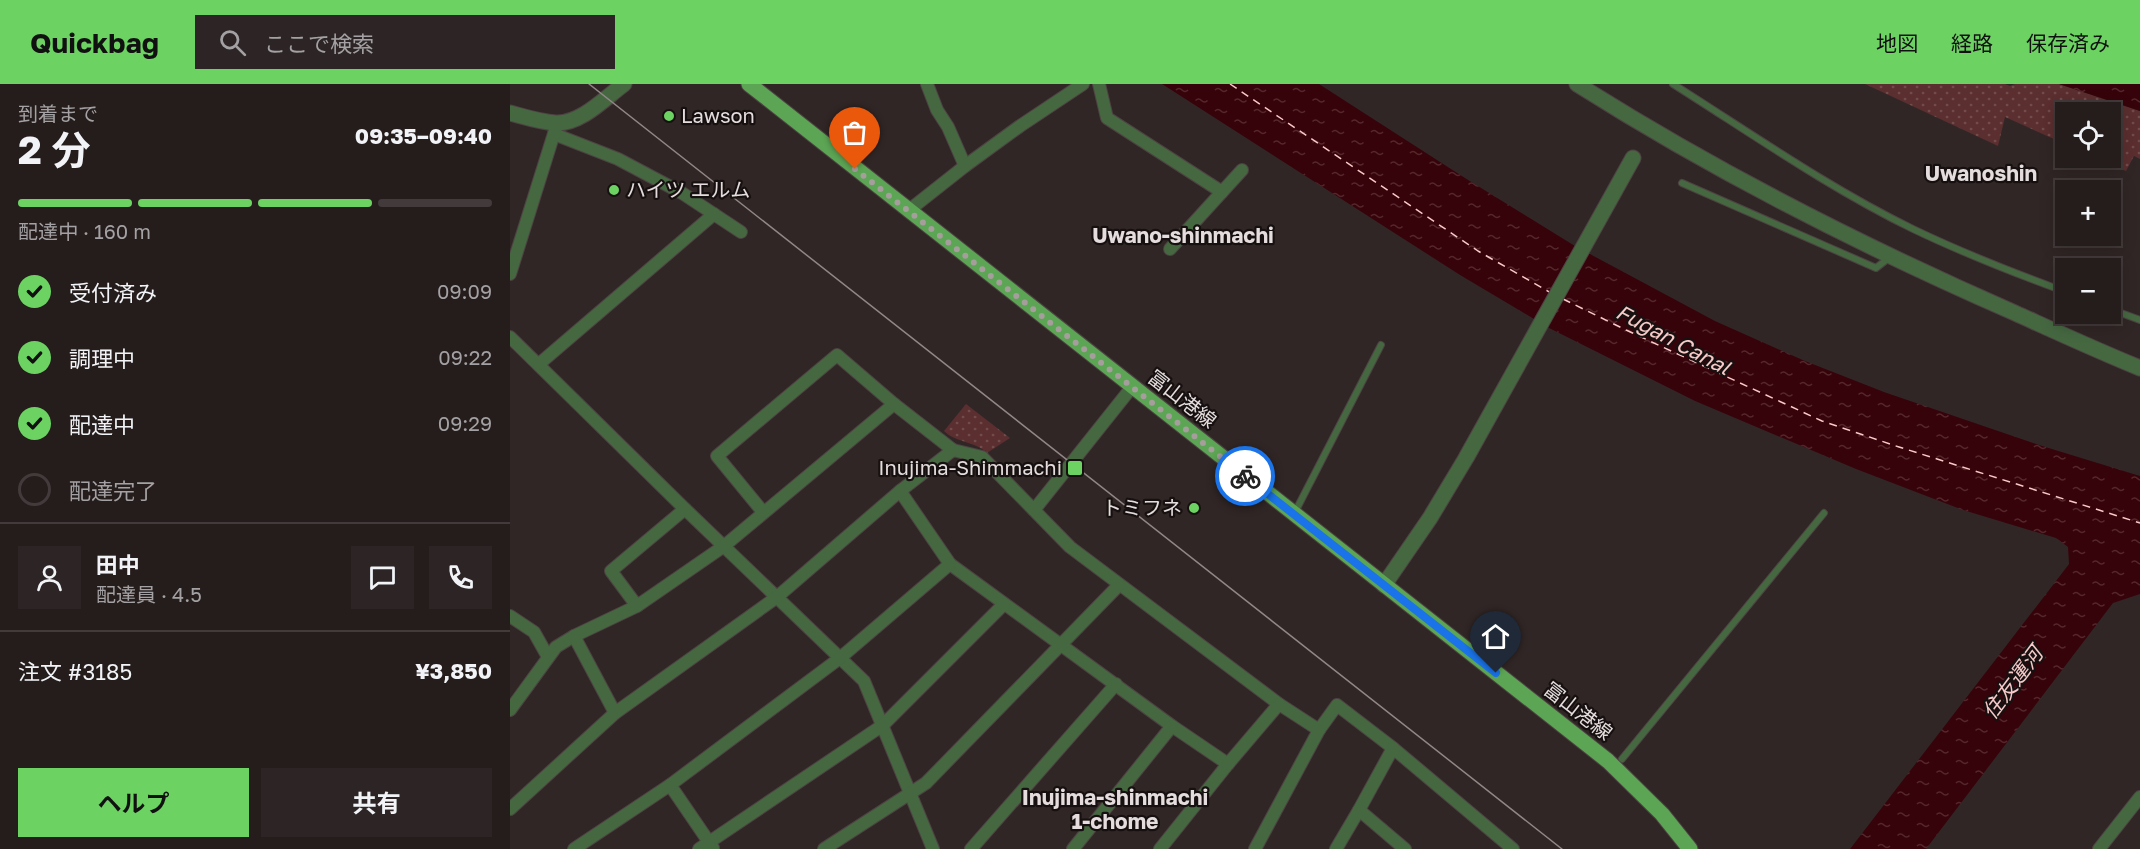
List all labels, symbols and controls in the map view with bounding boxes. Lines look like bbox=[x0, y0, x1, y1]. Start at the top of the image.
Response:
search box bbox=[195, 15, 615, 69]
text: Quickbag bbox=[30, 26, 159, 59]
icon: search bbox=[216, 26, 249, 59]
text: ここで検索 bbox=[264, 30, 374, 57]
text: 地図 bbox=[1876, 30, 1918, 56]
text: 経路 bbox=[1951, 30, 1993, 56]
text: 保存済み bbox=[2026, 30, 2110, 56]
text: 到着まで bbox=[18, 101, 98, 125]
map controls bbox=[2055, 102, 2121, 324]
button: locate bbox=[2055, 102, 2121, 168]
place label: Lawson bbox=[681, 103, 755, 127]
pin bbox=[829, 107, 880, 169]
marker: Lawson bbox=[662, 109, 676, 123]
icon: bag bbox=[838, 116, 871, 149]
text: 09:35–09:40 bbox=[355, 122, 492, 149]
text: 2 分 bbox=[18, 126, 91, 173]
district label: Uwanoshin bbox=[1925, 160, 2037, 186]
place label: ハイツ エルム bbox=[626, 177, 750, 201]
button: + bbox=[2055, 180, 2121, 246]
marker: ハイツ エルム bbox=[607, 183, 621, 197]
text: 配達中 · 160 m bbox=[18, 219, 151, 243]
district label: Uwano-shinmachi bbox=[1092, 222, 1274, 248]
button: − bbox=[2055, 258, 2121, 324]
icon: check bbox=[18, 275, 51, 308]
text: 受付済み bbox=[69, 279, 157, 306]
text: 09:09 bbox=[437, 279, 492, 303]
water label: Fugan Canal bbox=[1612, 298, 1736, 381]
icon: check bbox=[18, 341, 51, 374]
text: 調理中 bbox=[69, 345, 135, 372]
text: 09:22 bbox=[438, 345, 492, 369]
street label: 富山港線 bbox=[1144, 364, 1222, 432]
icon: check bbox=[18, 407, 51, 440]
text: 配達中 bbox=[69, 411, 135, 438]
text: 09:29 bbox=[438, 411, 492, 435]
courier bbox=[1215, 446, 1275, 506]
place label: Inujima-Shimmachi bbox=[878, 455, 1062, 479]
marker: Inujima-Shimmachi bbox=[1066, 459, 1084, 477]
icon: bike bbox=[1229, 460, 1262, 493]
text: 配達完了 bbox=[69, 477, 157, 504]
place label: トミフネ bbox=[1102, 495, 1182, 519]
marker: トミフネ bbox=[1187, 501, 1201, 515]
button: person bbox=[18, 546, 81, 609]
button: chat bbox=[351, 546, 414, 609]
button: phone bbox=[429, 546, 492, 609]
text: 田中 bbox=[96, 551, 140, 578]
text: 配達員 · 4.5 bbox=[96, 582, 202, 606]
pin bbox=[1470, 611, 1521, 673]
icon: home bbox=[1479, 620, 1512, 653]
water label: 住友運河 bbox=[1977, 638, 2050, 724]
text: ¥3,850 bbox=[415, 657, 492, 684]
text: 注文 #3185 bbox=[18, 658, 132, 685]
street label: 富山港線 bbox=[1540, 676, 1618, 744]
button: ヘルプ bbox=[18, 768, 249, 837]
button: 共有 bbox=[261, 768, 492, 837]
district label: Inujima-shinmachi 1-chome bbox=[1022, 784, 1208, 834]

